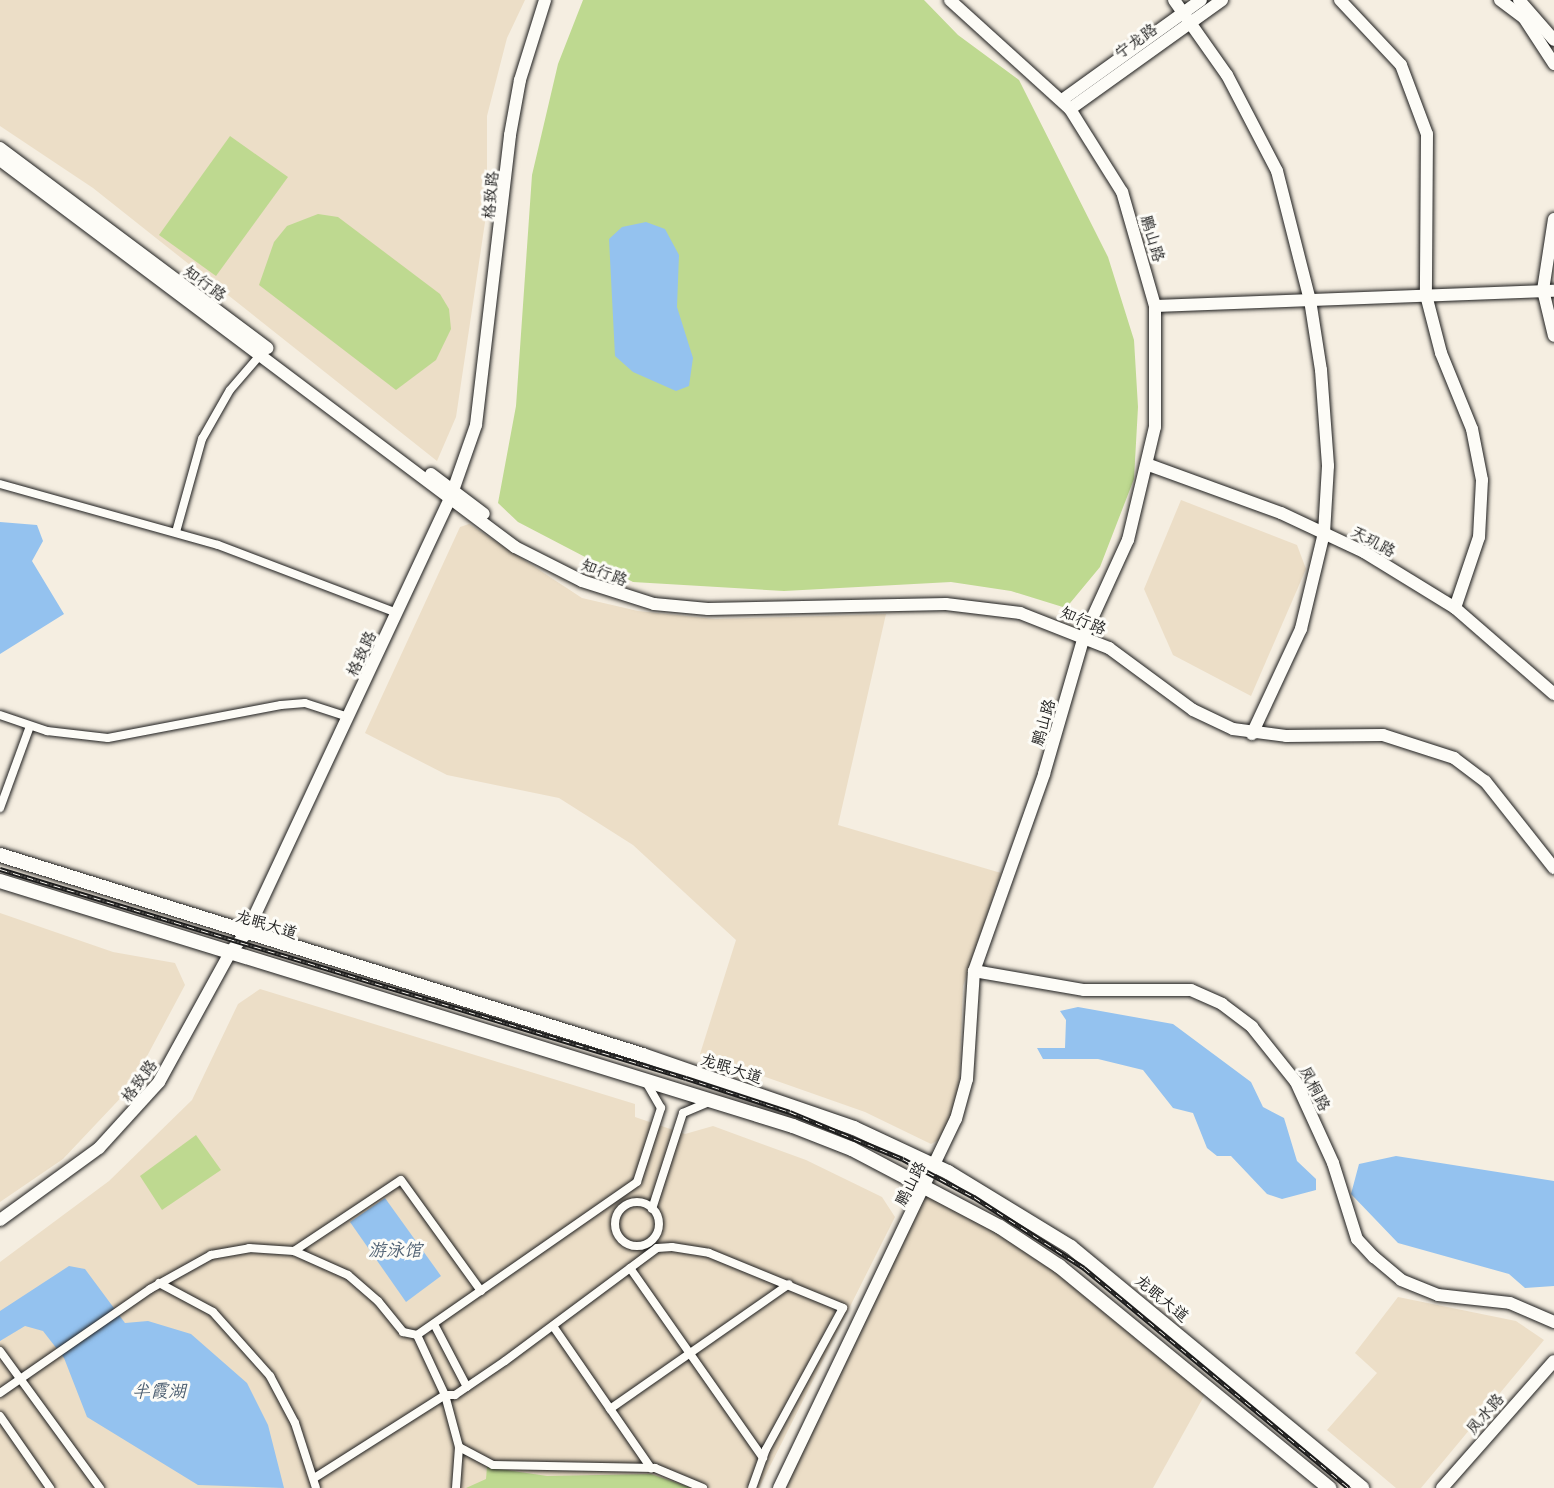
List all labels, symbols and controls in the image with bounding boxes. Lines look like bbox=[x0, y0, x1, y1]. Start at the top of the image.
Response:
street label: 宁龙路 bbox=[1110, 18, 1160, 62]
street label: 格致路 bbox=[477, 170, 501, 220]
street label: 鹏山路 bbox=[1138, 212, 1170, 264]
street label: 知行路 bbox=[181, 260, 231, 304]
street label: 天玑路 bbox=[1348, 520, 1400, 560]
street label: 知行路 bbox=[579, 553, 631, 589]
street label: 知行路 bbox=[1058, 601, 1110, 637]
street label: 格致路 bbox=[341, 627, 379, 679]
street label: 鹏山路 bbox=[1026, 696, 1058, 748]
street label: 龙眠大道 bbox=[234, 904, 300, 942]
street label: 龙眠大道 bbox=[699, 1048, 765, 1086]
street label: 格致路 bbox=[116, 1055, 160, 1105]
street label: 凤桐路 bbox=[1296, 1062, 1336, 1114]
street label: 鹏山路 bbox=[890, 1157, 928, 1209]
water label: 游泳馆 bbox=[368, 1238, 422, 1260]
street label: 龙眠大道 bbox=[1132, 1269, 1194, 1325]
water label: 半霞湖 bbox=[132, 1379, 186, 1401]
street label: 凤水路 bbox=[1461, 1388, 1507, 1438]

